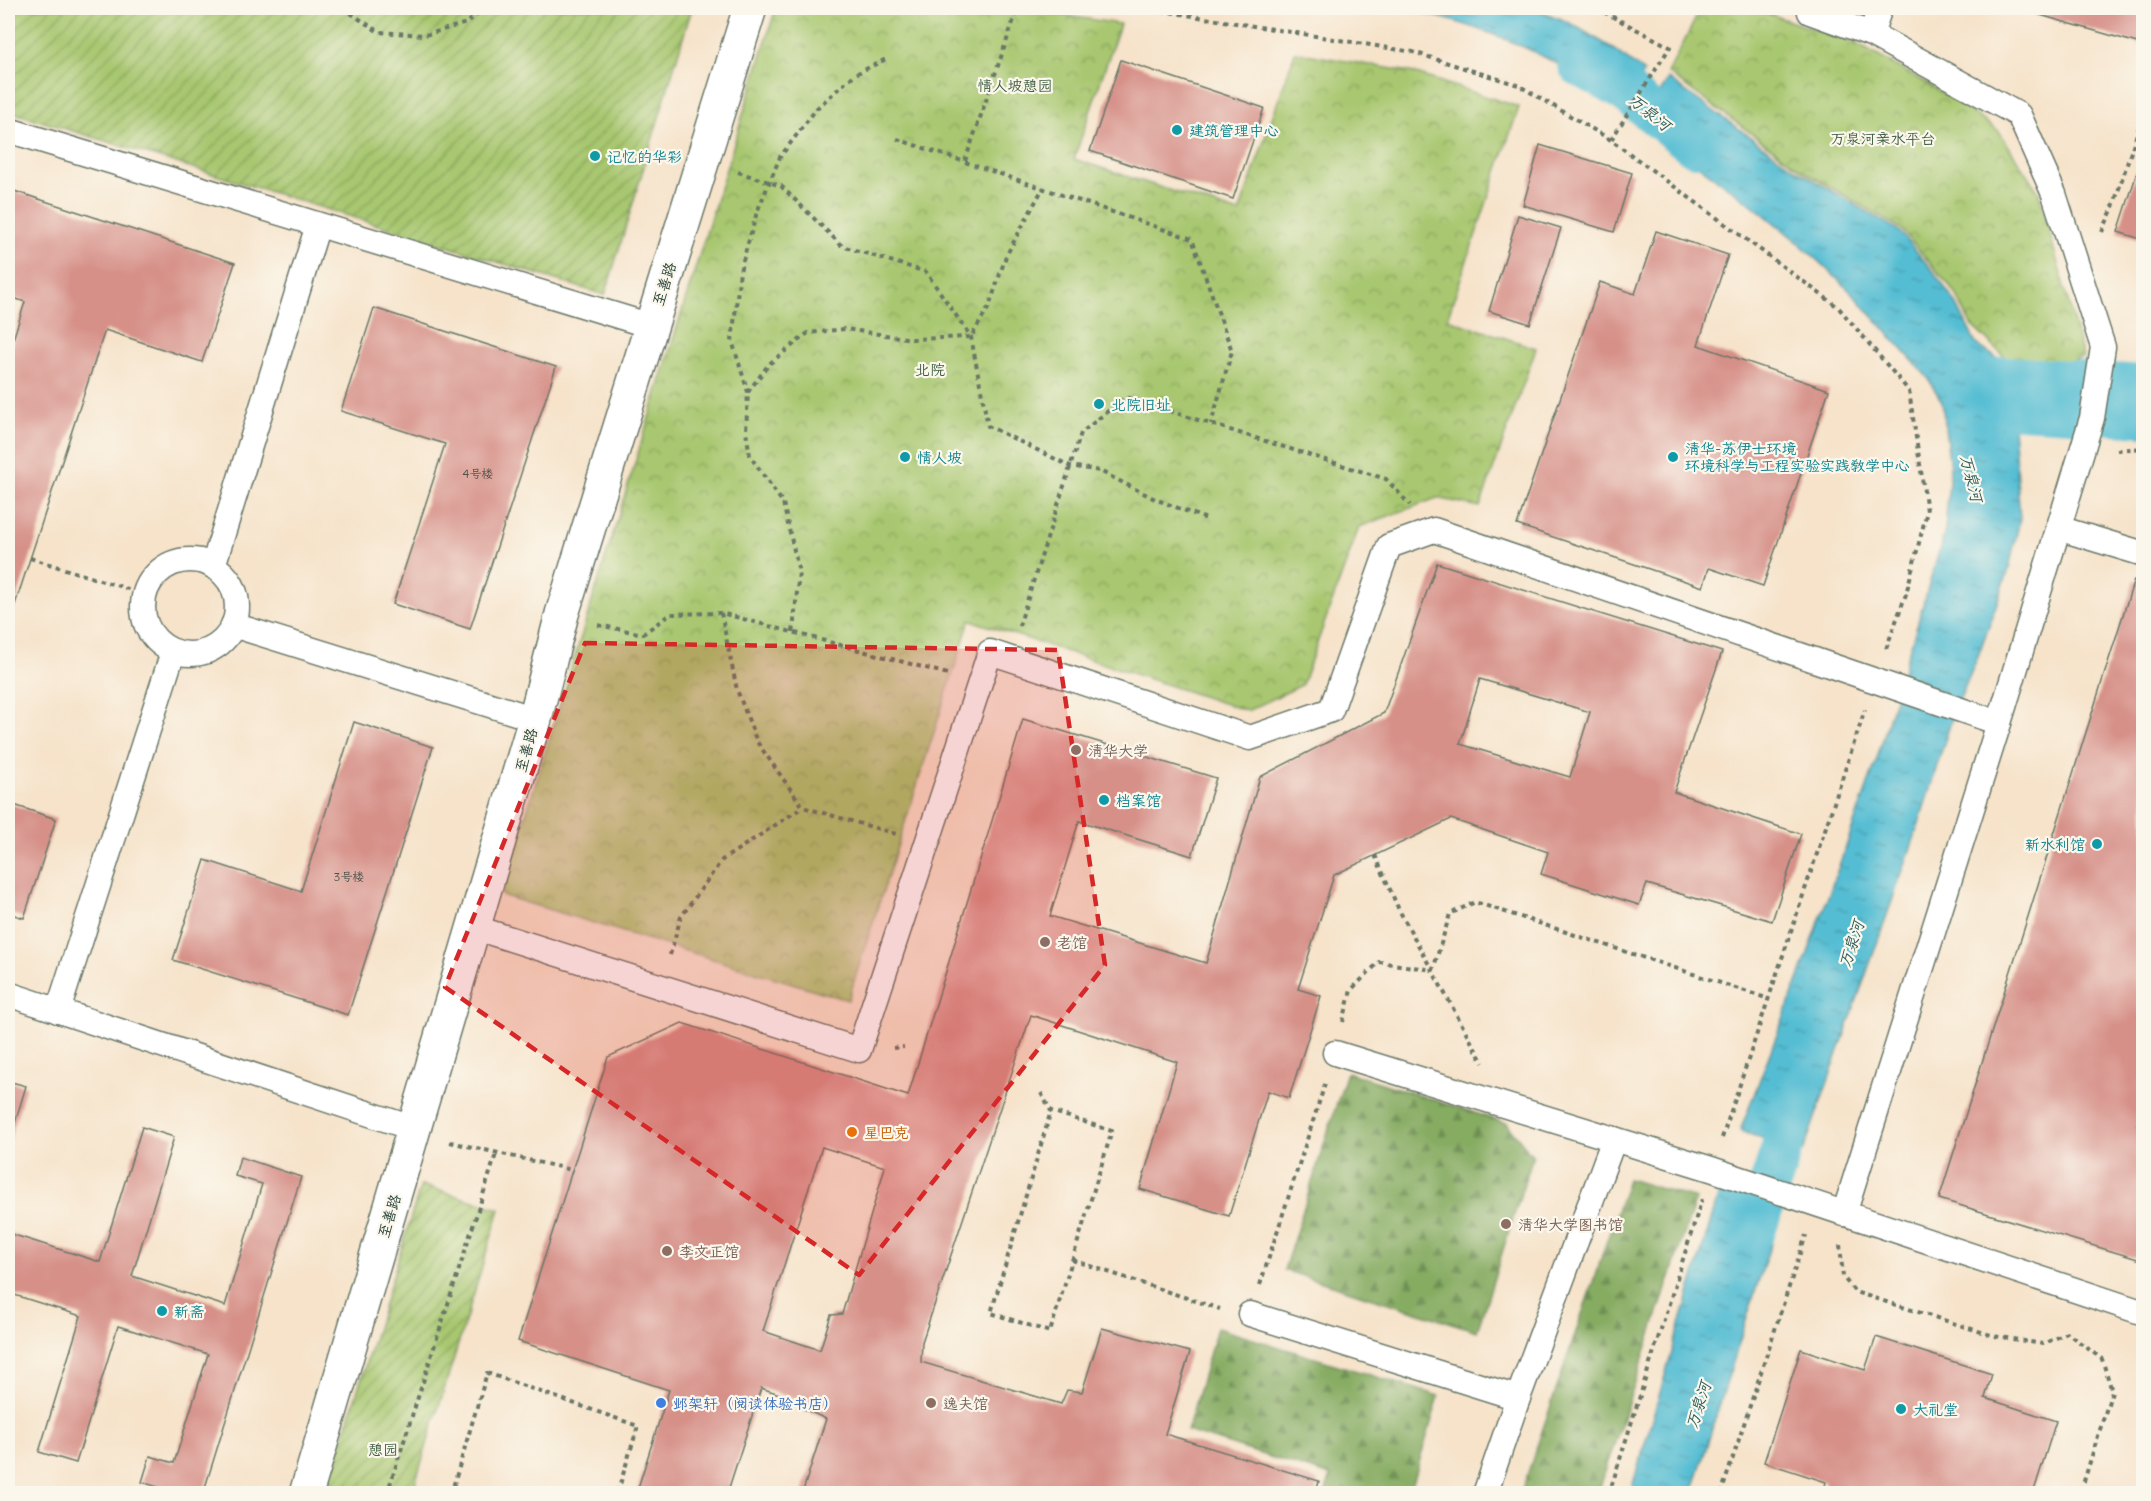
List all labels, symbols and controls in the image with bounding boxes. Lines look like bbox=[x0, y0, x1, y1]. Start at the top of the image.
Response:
park label: 情人坡憩园 bbox=[977, 76, 1053, 95]
water label: 万泉河 bbox=[1625, 89, 1677, 137]
place label: 建筑管理中心 bbox=[1189, 121, 1279, 140]
marker: 建筑管理中心 bbox=[1170, 123, 1184, 137]
park label: 万泉河亲水平台 bbox=[1830, 129, 1936, 148]
place label: 记忆的华彩 bbox=[607, 147, 682, 166]
marker: 记忆的华彩 bbox=[588, 149, 602, 163]
street label: 至善路 bbox=[648, 260, 680, 308]
park label: 北院 bbox=[915, 360, 945, 379]
place label: 北院旧址 bbox=[1111, 395, 1171, 414]
marker: 北院旧址 bbox=[1092, 397, 1106, 411]
place label: 清华-苏伊士环境 环境科学与工程实验实践教学中心 bbox=[1685, 439, 1910, 475]
place label: 情人坡 bbox=[917, 448, 962, 467]
marker: 情人坡 bbox=[898, 450, 912, 464]
marker: 清华-苏伊士环境 环境科学与工程实验实践教学中心 bbox=[1666, 450, 1680, 464]
water label: 万泉河 bbox=[1956, 452, 1988, 507]
house number: 4号楼 bbox=[463, 466, 493, 481]
street label: 至善路 bbox=[511, 726, 541, 774]
place label: 清华大学 bbox=[1088, 741, 1148, 760]
marker: 清华大学 bbox=[1069, 743, 1083, 757]
place label: 档案馆 bbox=[1116, 791, 1161, 810]
marker: 档案馆 bbox=[1097, 793, 1111, 807]
place label: 新水利馆 bbox=[2025, 835, 2085, 854]
marker: 新水利馆 bbox=[2090, 837, 2104, 851]
house number: 3号楼 bbox=[334, 869, 364, 884]
water label: 万泉河 bbox=[1834, 915, 1869, 970]
place label: 老馆 bbox=[1057, 933, 1087, 952]
marker: 老馆 bbox=[1038, 935, 1052, 949]
place label: 星巴克 bbox=[864, 1123, 909, 1142]
marker: 星巴克 bbox=[845, 1125, 859, 1139]
street label: 至善路 bbox=[373, 1192, 405, 1240]
place label: 清华大学图书馆 bbox=[1518, 1215, 1623, 1234]
marker: 清华大学图书馆 bbox=[1499, 1217, 1513, 1231]
place label: 李文正馆 bbox=[679, 1242, 739, 1261]
marker: 李文正馆 bbox=[660, 1244, 674, 1258]
place label: 新斋 bbox=[174, 1302, 204, 1321]
marker: 新斋 bbox=[155, 1304, 169, 1318]
water label: 万泉河 bbox=[1681, 1376, 1716, 1431]
place label: 邺架轩（阅读体验书店） bbox=[673, 1394, 838, 1413]
place label: 逸夫馆 bbox=[943, 1394, 988, 1413]
marker: 邺架轩（阅读体验书店） bbox=[654, 1396, 668, 1410]
marker: 逸夫馆 bbox=[924, 1396, 938, 1410]
place label: 大礼堂 bbox=[1913, 1400, 1958, 1419]
marker: 大礼堂 bbox=[1894, 1402, 1908, 1416]
park label: 憩园 bbox=[368, 1440, 398, 1459]

